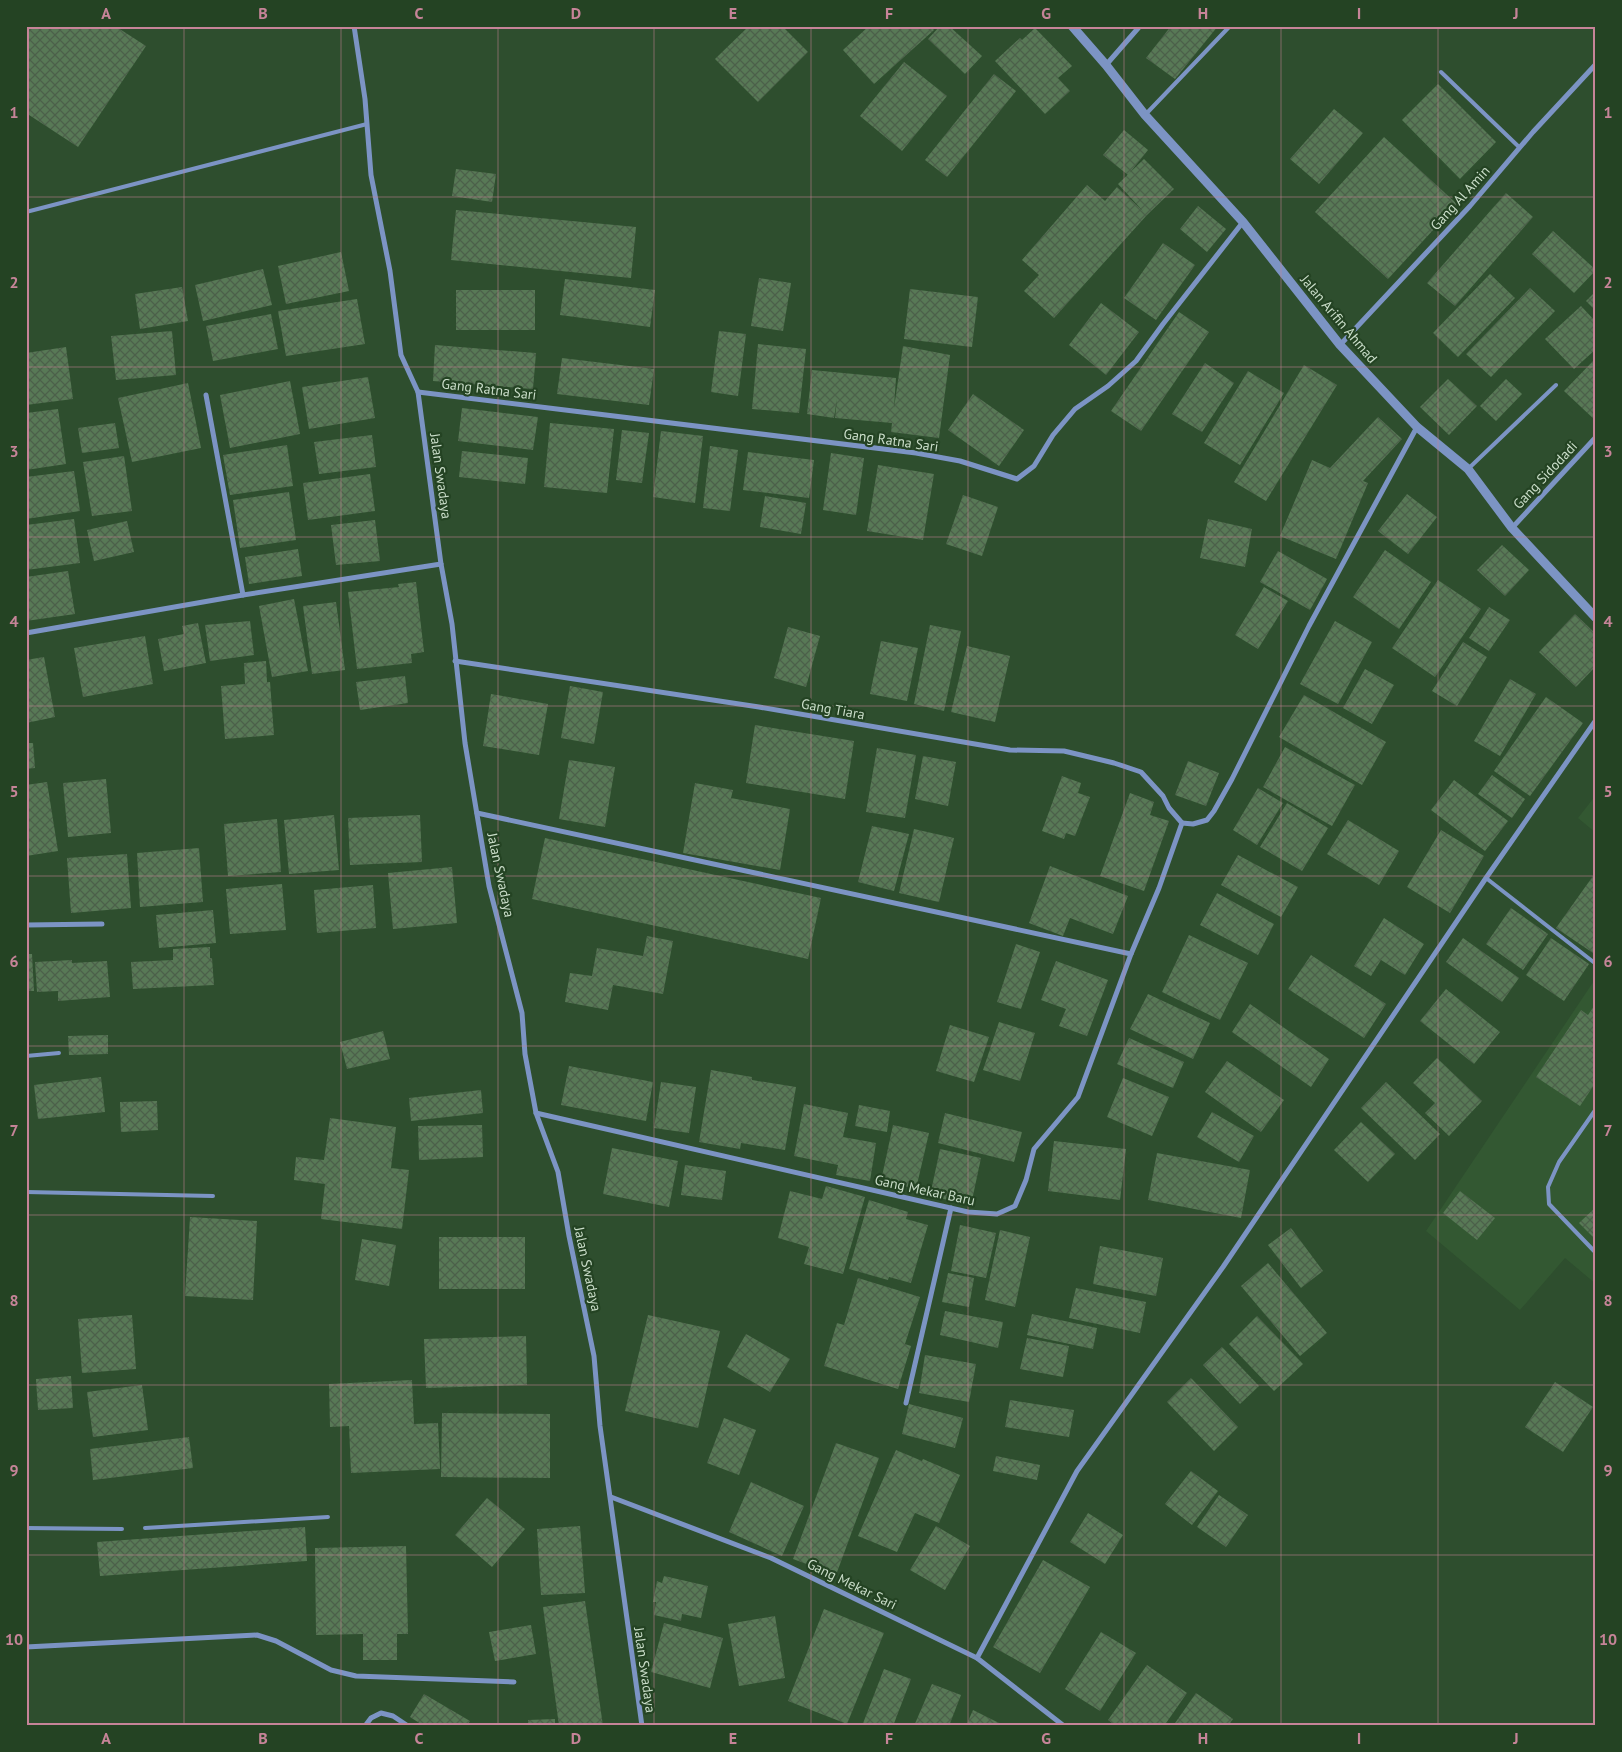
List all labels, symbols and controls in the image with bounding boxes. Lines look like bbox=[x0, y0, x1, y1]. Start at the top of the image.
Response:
text: A bbox=[101, 3, 111, 23]
text: B bbox=[258, 3, 268, 23]
text: C bbox=[415, 3, 424, 23]
text: D bbox=[571, 3, 581, 23]
text: E bbox=[729, 3, 737, 23]
text: F bbox=[885, 3, 893, 23]
text: G bbox=[1041, 3, 1051, 23]
text: H bbox=[1198, 3, 1208, 23]
text: I bbox=[1357, 3, 1361, 23]
text: J bbox=[1512, 3, 1519, 23]
text: 1 bbox=[9, 102, 19, 122]
text: 1 bbox=[1603, 102, 1613, 122]
street label: Gang Al Amin bbox=[1426, 162, 1494, 234]
street label: Jalan Arifin Ahmad bbox=[1296, 270, 1381, 367]
text: 2 bbox=[9, 272, 19, 292]
text: 2 bbox=[1603, 272, 1613, 292]
street label: Gang Ratna Sari bbox=[440, 374, 538, 404]
street label: Gang Ratna Sari bbox=[842, 424, 940, 456]
street label: Jalan Swadaya bbox=[426, 431, 456, 520]
street label: Gang Sidodadi bbox=[1509, 437, 1581, 513]
text: 3 bbox=[9, 441, 19, 461]
text: 3 bbox=[1603, 441, 1613, 461]
text: 4 bbox=[9, 611, 19, 631]
text: 4 bbox=[1603, 611, 1613, 631]
street label: Gang Tiara bbox=[800, 695, 866, 723]
text: 5 bbox=[9, 781, 19, 801]
text: 5 bbox=[1603, 781, 1613, 801]
street label: Jalan Swadaya bbox=[483, 830, 519, 919]
text: 6 bbox=[9, 951, 19, 971]
text: 6 bbox=[1603, 951, 1613, 971]
text: 7 bbox=[9, 1120, 19, 1140]
text: 7 bbox=[1603, 1120, 1613, 1140]
street label: Gang Mekar Baru bbox=[873, 1171, 977, 1209]
street label: Jalan Swadaya bbox=[570, 1224, 606, 1313]
text: 8 bbox=[9, 1290, 19, 1310]
text: 8 bbox=[1603, 1290, 1613, 1310]
text: 9 bbox=[9, 1460, 19, 1480]
text: 9 bbox=[1603, 1460, 1613, 1480]
street label: Gang Mekar Sari bbox=[804, 1555, 900, 1613]
street label: Jalan Swadaya bbox=[630, 1625, 660, 1714]
text: 10 bbox=[5, 1629, 23, 1649]
text: 10 bbox=[1599, 1629, 1617, 1649]
text: A bbox=[101, 1728, 111, 1748]
text: B bbox=[258, 1728, 268, 1748]
text: C bbox=[415, 1728, 424, 1748]
text: D bbox=[571, 1728, 581, 1748]
text: E bbox=[729, 1728, 737, 1748]
text: F bbox=[885, 1728, 893, 1748]
text: G bbox=[1041, 1728, 1051, 1748]
text: H bbox=[1198, 1728, 1208, 1748]
text: I bbox=[1357, 1728, 1361, 1748]
text: J bbox=[1512, 1728, 1519, 1748]

